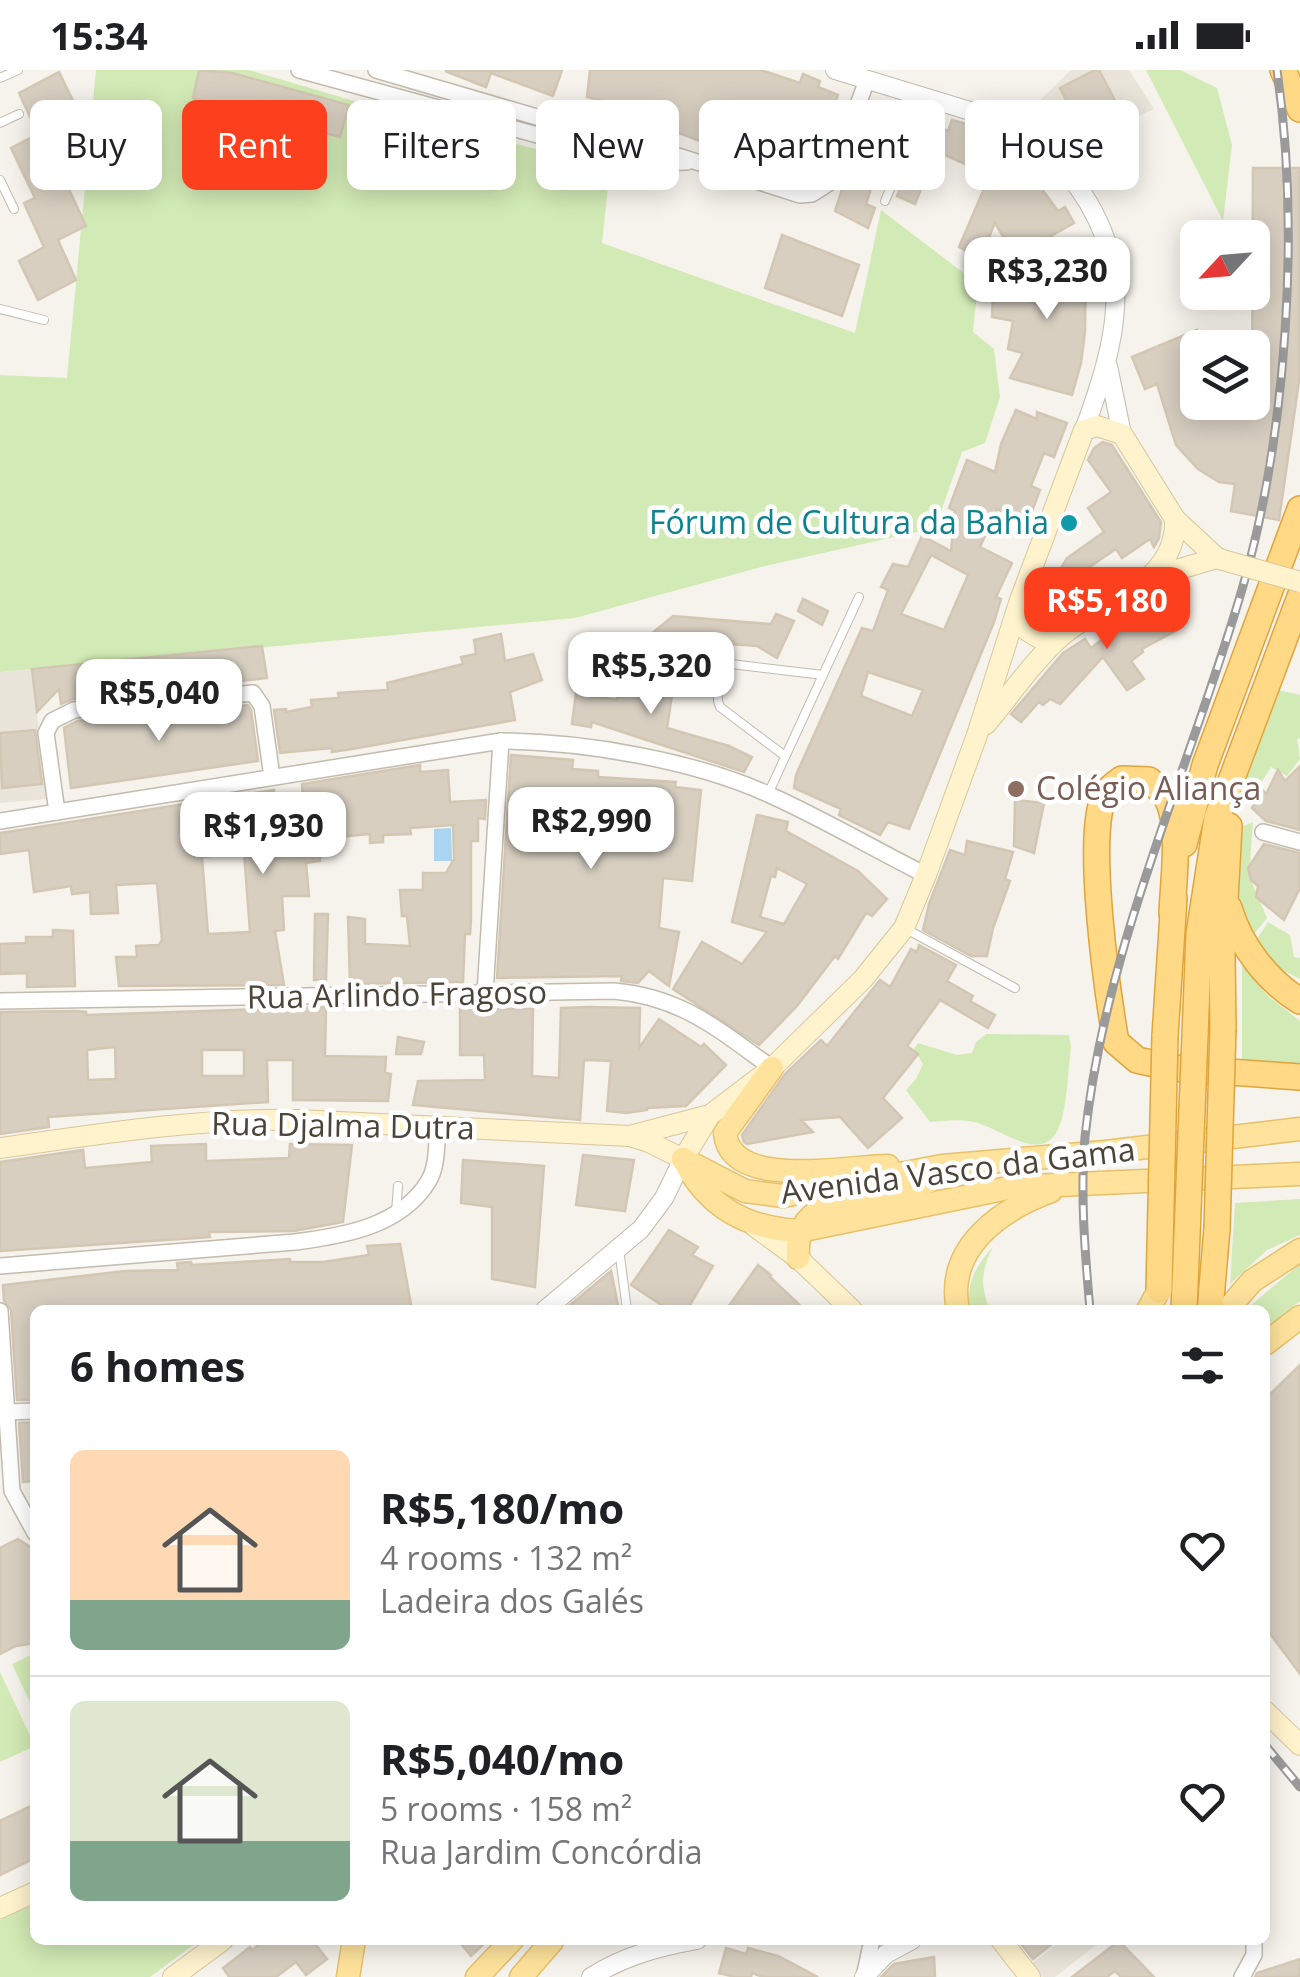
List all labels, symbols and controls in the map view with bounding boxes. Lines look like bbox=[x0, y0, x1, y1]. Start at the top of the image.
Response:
text: 15:34 bbox=[50, 9, 148, 61]
chip: Buy bbox=[30, 100, 162, 190]
chip: Rent bbox=[182, 100, 327, 190]
chip: Filters bbox=[347, 100, 516, 190]
chip: New bbox=[536, 100, 679, 190]
chip: Apartment bbox=[699, 100, 945, 190]
chip: House bbox=[965, 100, 1139, 190]
north arrow bbox=[1180, 220, 1270, 310]
map controls bbox=[1180, 220, 1270, 420]
pin: R$3,230 bbox=[955, 237, 1139, 322]
text: R$3,230 bbox=[986, 248, 1108, 291]
button: layers bbox=[1180, 330, 1270, 420]
place label: Fórum de Cultura da Bahia bbox=[649, 500, 1049, 543]
marker: Fórum de Cultura da Bahia bbox=[1058, 512, 1080, 534]
pin: R$5,180 bbox=[1015, 567, 1199, 652]
text: R$5,180 bbox=[1046, 578, 1168, 621]
pin: R$5,320 bbox=[559, 632, 743, 717]
text: R$5,320 bbox=[590, 643, 712, 686]
pin: R$5,040 bbox=[67, 659, 251, 744]
text: R$5,040 bbox=[98, 670, 220, 713]
place label: Colégio Aliança bbox=[1036, 766, 1261, 809]
marker: Colégio Aliança bbox=[1005, 778, 1027, 800]
pin: R$2,990 bbox=[499, 787, 683, 872]
pin: R$1,930 bbox=[171, 792, 355, 877]
text: R$2,990 bbox=[530, 798, 652, 841]
text: R$1,930 bbox=[202, 803, 324, 846]
street label: Rua Arlindo Fragoso bbox=[247, 969, 547, 1018]
street label: Rua Djalma Dutra bbox=[211, 1101, 475, 1148]
street label: Avenida Vasco da Gama bbox=[778, 1126, 1137, 1213]
text: 6 homes bbox=[70, 1337, 245, 1394]
icon: filters bbox=[1175, 1338, 1230, 1393]
text: R$5,180/mo bbox=[380, 1479, 624, 1536]
icon: home bbox=[150, 1490, 270, 1610]
icon: heart bbox=[1175, 1523, 1230, 1578]
text: 4 rooms · 132 m² bbox=[380, 1536, 632, 1579]
text: Ladeira dos Galés bbox=[380, 1579, 644, 1622]
text: R$5,040/mo bbox=[380, 1730, 624, 1787]
icon: home bbox=[150, 1741, 270, 1861]
icon: heart bbox=[1175, 1774, 1230, 1829]
text: 5 rooms · 158 m² bbox=[380, 1787, 632, 1830]
text: Rua Jardim Concórdia bbox=[380, 1830, 703, 1873]

